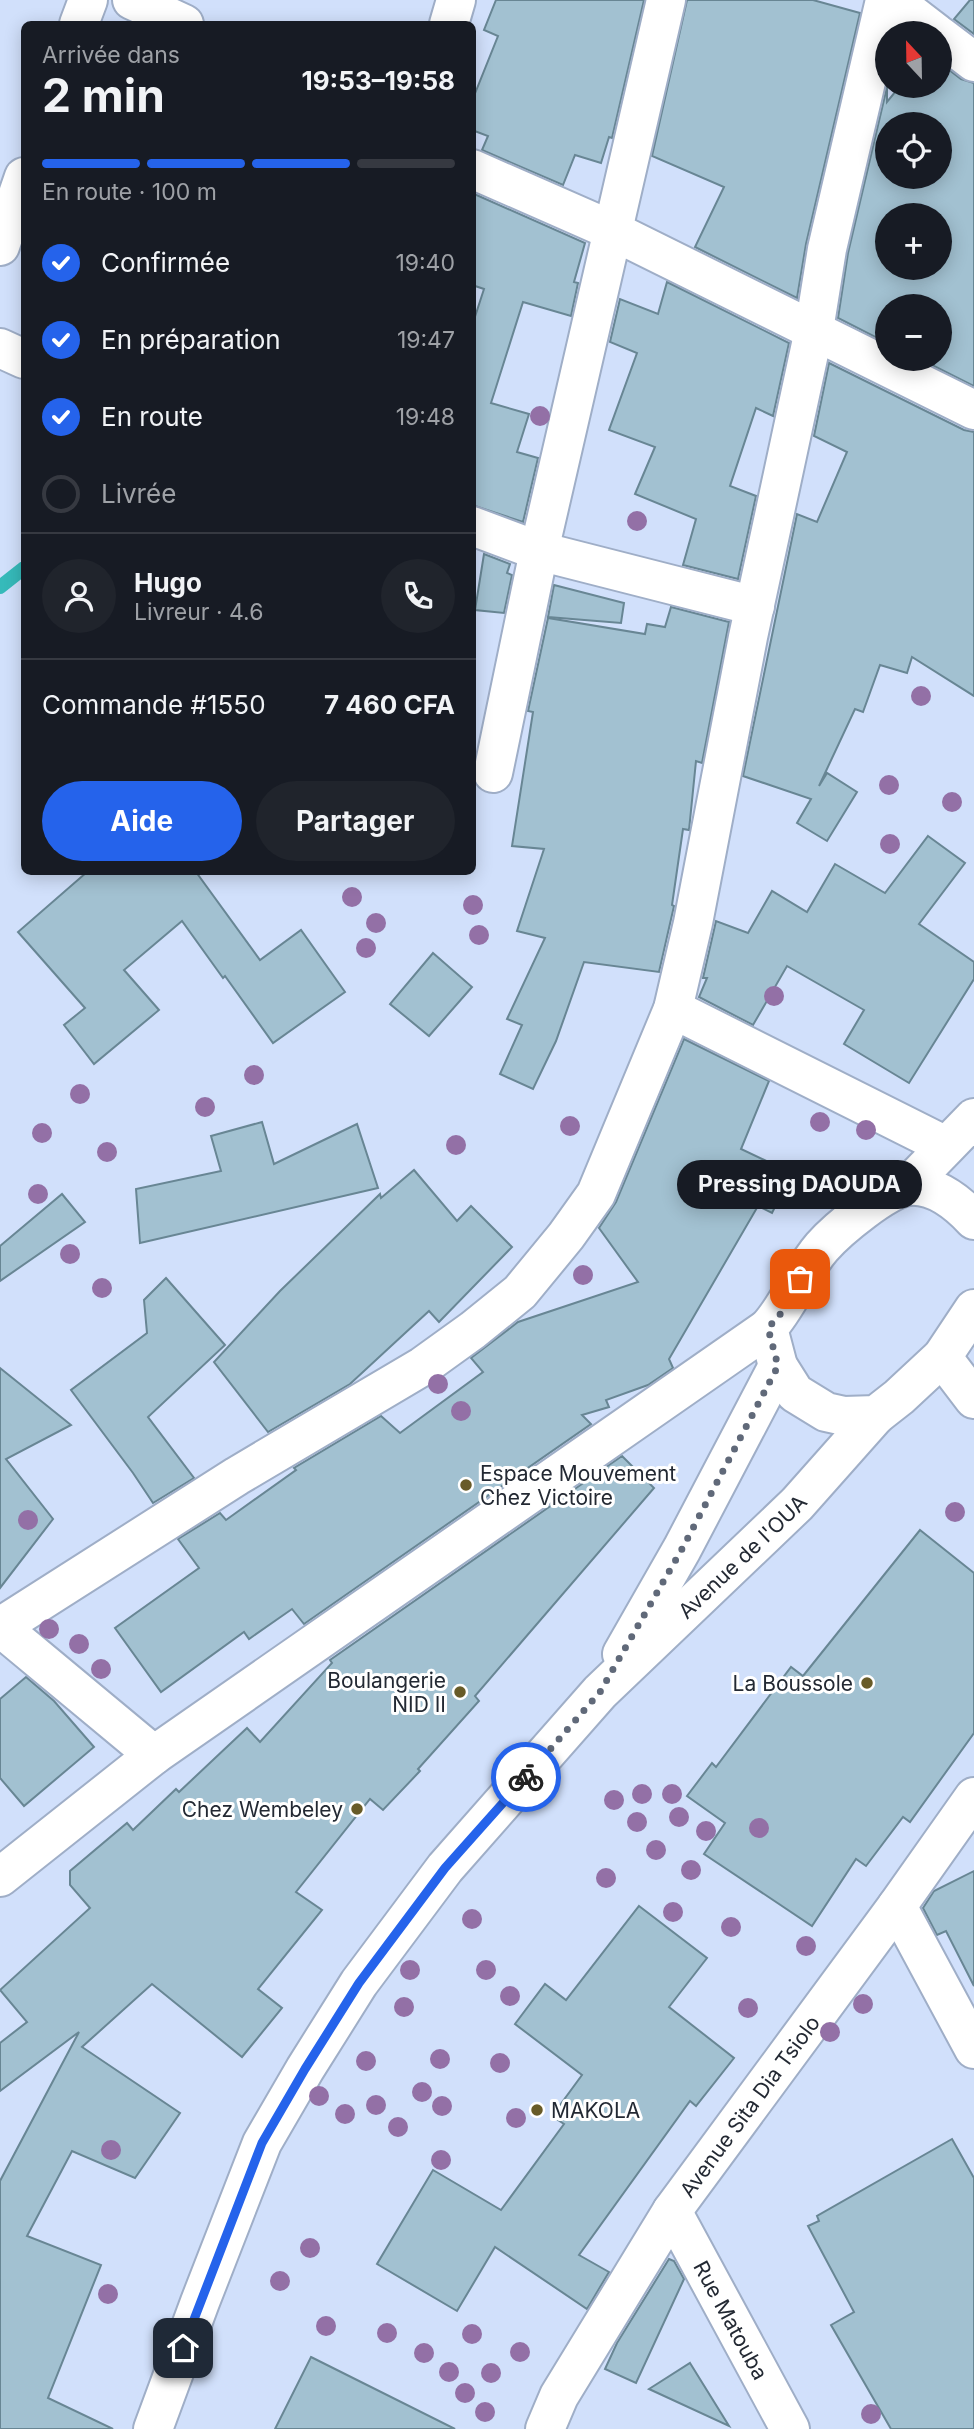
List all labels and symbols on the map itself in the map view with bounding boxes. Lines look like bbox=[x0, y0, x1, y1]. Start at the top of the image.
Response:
north arrow bbox=[875, 21, 952, 98]
callout: Pressing DAOUDA bbox=[678, 1160, 922, 1209]
pin bbox=[770, 1249, 830, 1309]
place label: Espace Mouvement Chez Victoire bbox=[480, 1461, 676, 1510]
marker: Espace Mouvement Chez Victoire bbox=[458, 1477, 474, 1493]
street label: Avenue de l'OUA bbox=[673, 1489, 812, 1623]
place label: Boulangerie NID II bbox=[327, 1668, 446, 1717]
place label: La Boussole bbox=[733, 1671, 853, 1696]
marker: La Boussole bbox=[859, 1675, 875, 1691]
marker: Boulangerie NID II bbox=[452, 1684, 468, 1700]
courier bbox=[491, 1742, 561, 1812]
place label: Chez Wembeley bbox=[182, 1797, 343, 1822]
marker: Chez Wembeley bbox=[349, 1801, 365, 1817]
street label: Avenue Sita Dia Tsiolo bbox=[674, 2010, 825, 2202]
place label: MAKOLA bbox=[551, 2098, 640, 2123]
marker: MAKOLA bbox=[529, 2102, 545, 2118]
street label: Rue Matouba bbox=[689, 2256, 773, 2384]
pin bbox=[153, 2318, 213, 2378]

